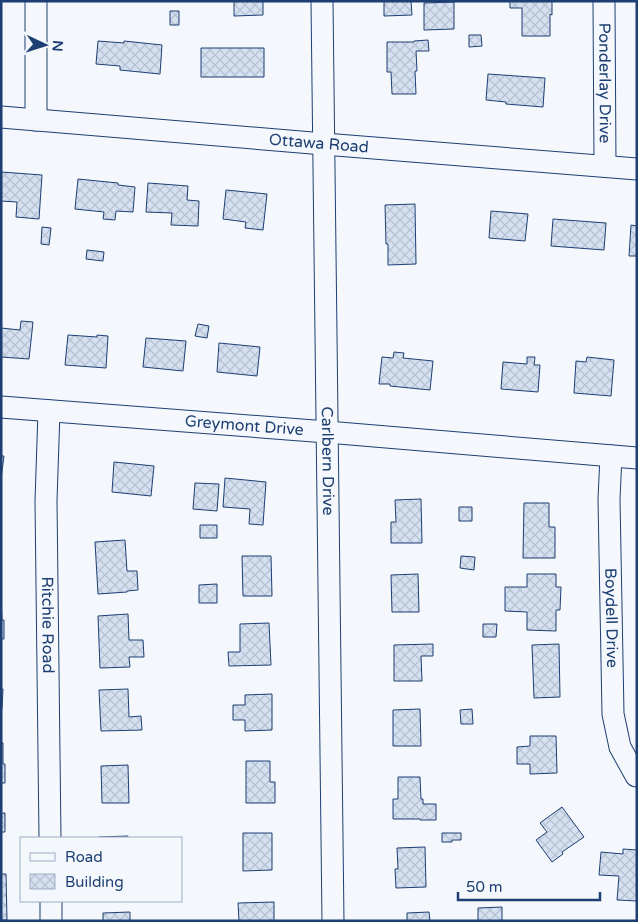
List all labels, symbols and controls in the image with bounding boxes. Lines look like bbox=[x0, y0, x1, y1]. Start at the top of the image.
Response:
north arrow bbox=[20, 20, 70, 70]
street label: Ponderlay Drive bbox=[594, 23, 615, 143]
text: N bbox=[49, 40, 66, 52]
street label: Ottawa Road bbox=[268, 129, 370, 158]
street label: Carlbern Drive bbox=[317, 406, 338, 516]
street label: Greymont Drive bbox=[184, 411, 305, 440]
street label: Boydell Drive bbox=[600, 568, 622, 668]
street label: Ritchie Road bbox=[37, 576, 58, 674]
legend bbox=[20, 837, 182, 902]
text: Road bbox=[65, 848, 103, 866]
scale bar bbox=[458, 870, 600, 902]
text: Building bbox=[65, 873, 124, 891]
text: 50 m bbox=[466, 878, 503, 896]

